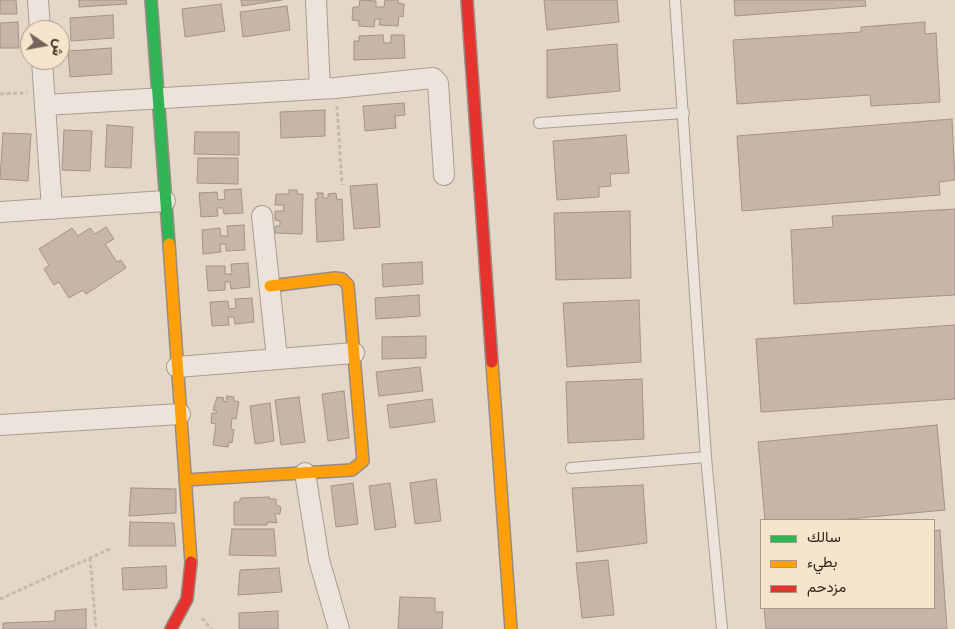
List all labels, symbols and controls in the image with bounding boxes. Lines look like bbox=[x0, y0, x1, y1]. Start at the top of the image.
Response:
north arrow bbox=[20, 20, 70, 70]
text: ش bbox=[48, 38, 69, 58]
legend bbox=[760, 519, 935, 609]
text: سالك bbox=[807, 527, 841, 546]
text: بطيء bbox=[807, 552, 837, 571]
text: مزدحم bbox=[807, 577, 846, 596]

